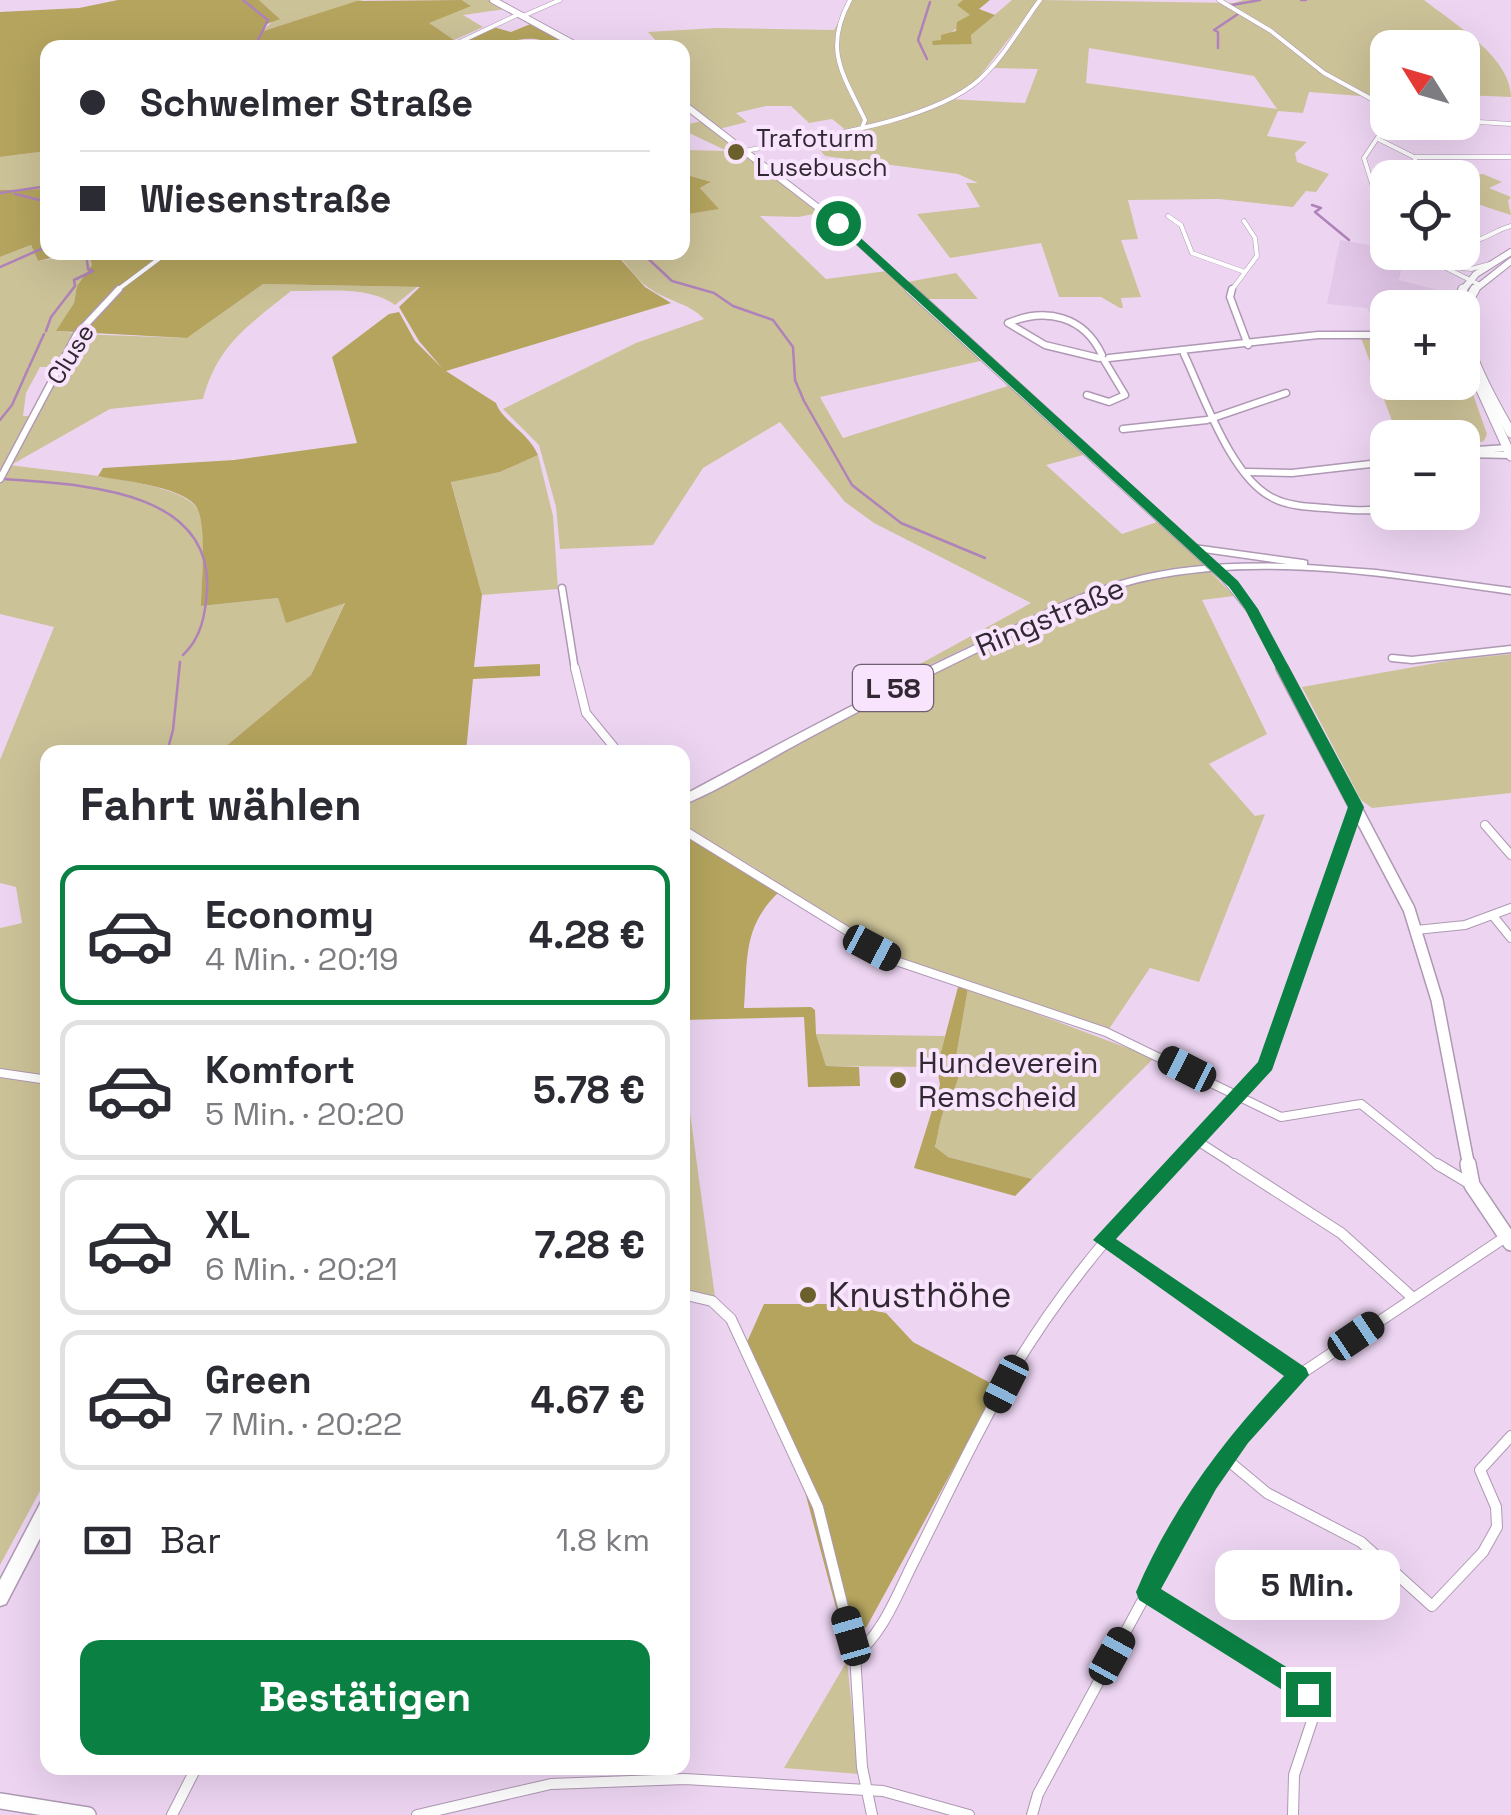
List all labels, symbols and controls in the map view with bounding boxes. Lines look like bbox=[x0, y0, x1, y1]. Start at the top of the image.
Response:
north arrow bbox=[1370, 30, 1480, 140]
map controls bbox=[1370, 30, 1480, 530]
text: Schwelmer Straße bbox=[140, 79, 473, 127]
place label: Trafoturm Lusebusch bbox=[756, 122, 888, 183]
marker: Trafoturm Lusebusch bbox=[725, 141, 747, 163]
button: locate bbox=[1370, 160, 1480, 270]
text: Wiesenstraße bbox=[140, 175, 392, 223]
route start bbox=[816, 201, 861, 246]
button: + bbox=[1370, 290, 1480, 400]
street label: Cluse bbox=[39, 318, 101, 390]
button: − bbox=[1370, 420, 1480, 530]
street label: Ringstraße bbox=[970, 568, 1130, 665]
road number: L 58 bbox=[853, 665, 933, 711]
text: Fahrt wählen bbox=[80, 776, 362, 833]
icon: car bbox=[85, 890, 175, 980]
text: Economy bbox=[205, 891, 374, 939]
text: 4.28 € bbox=[529, 911, 645, 959]
car bbox=[838, 921, 906, 975]
text: 4 Min. · 20:19 bbox=[205, 939, 399, 979]
car bbox=[1153, 1042, 1221, 1096]
place label: Hundeverein Remscheid bbox=[918, 1043, 1099, 1116]
icon: car bbox=[85, 1045, 175, 1135]
text: Komfort bbox=[205, 1046, 355, 1094]
text: 5.78 € bbox=[533, 1066, 645, 1114]
marker: Hundeverein Remscheid bbox=[887, 1069, 909, 1091]
text: 5 Min. · 20:20 bbox=[205, 1094, 405, 1134]
icon: car bbox=[85, 1200, 175, 1290]
text: XL bbox=[205, 1201, 250, 1249]
text: 7.28 € bbox=[534, 1221, 645, 1269]
text: 6 Min. · 20:21 bbox=[205, 1249, 398, 1289]
place label: Knusthöhe bbox=[828, 1273, 1011, 1317]
marker: Knusthöhe bbox=[797, 1284, 819, 1306]
car bbox=[1323, 1307, 1389, 1365]
car bbox=[979, 1350, 1033, 1418]
icon: car bbox=[85, 1355, 175, 1445]
text: Green bbox=[205, 1356, 312, 1404]
text: 4.67 € bbox=[531, 1376, 645, 1424]
text: 7 Min. · 20:22 bbox=[205, 1404, 402, 1444]
icon: cash bbox=[80, 1513, 135, 1568]
text: Bar bbox=[160, 1516, 221, 1564]
text: 1.8 km bbox=[556, 1520, 650, 1560]
callout: 5 Min. bbox=[1216, 1549, 1400, 1619]
text: 5 Min. bbox=[1261, 1565, 1354, 1605]
car bbox=[828, 1603, 874, 1669]
car bbox=[1084, 1622, 1140, 1690]
button: Bestätigen bbox=[80, 1640, 650, 1755]
route end bbox=[1286, 1672, 1331, 1717]

